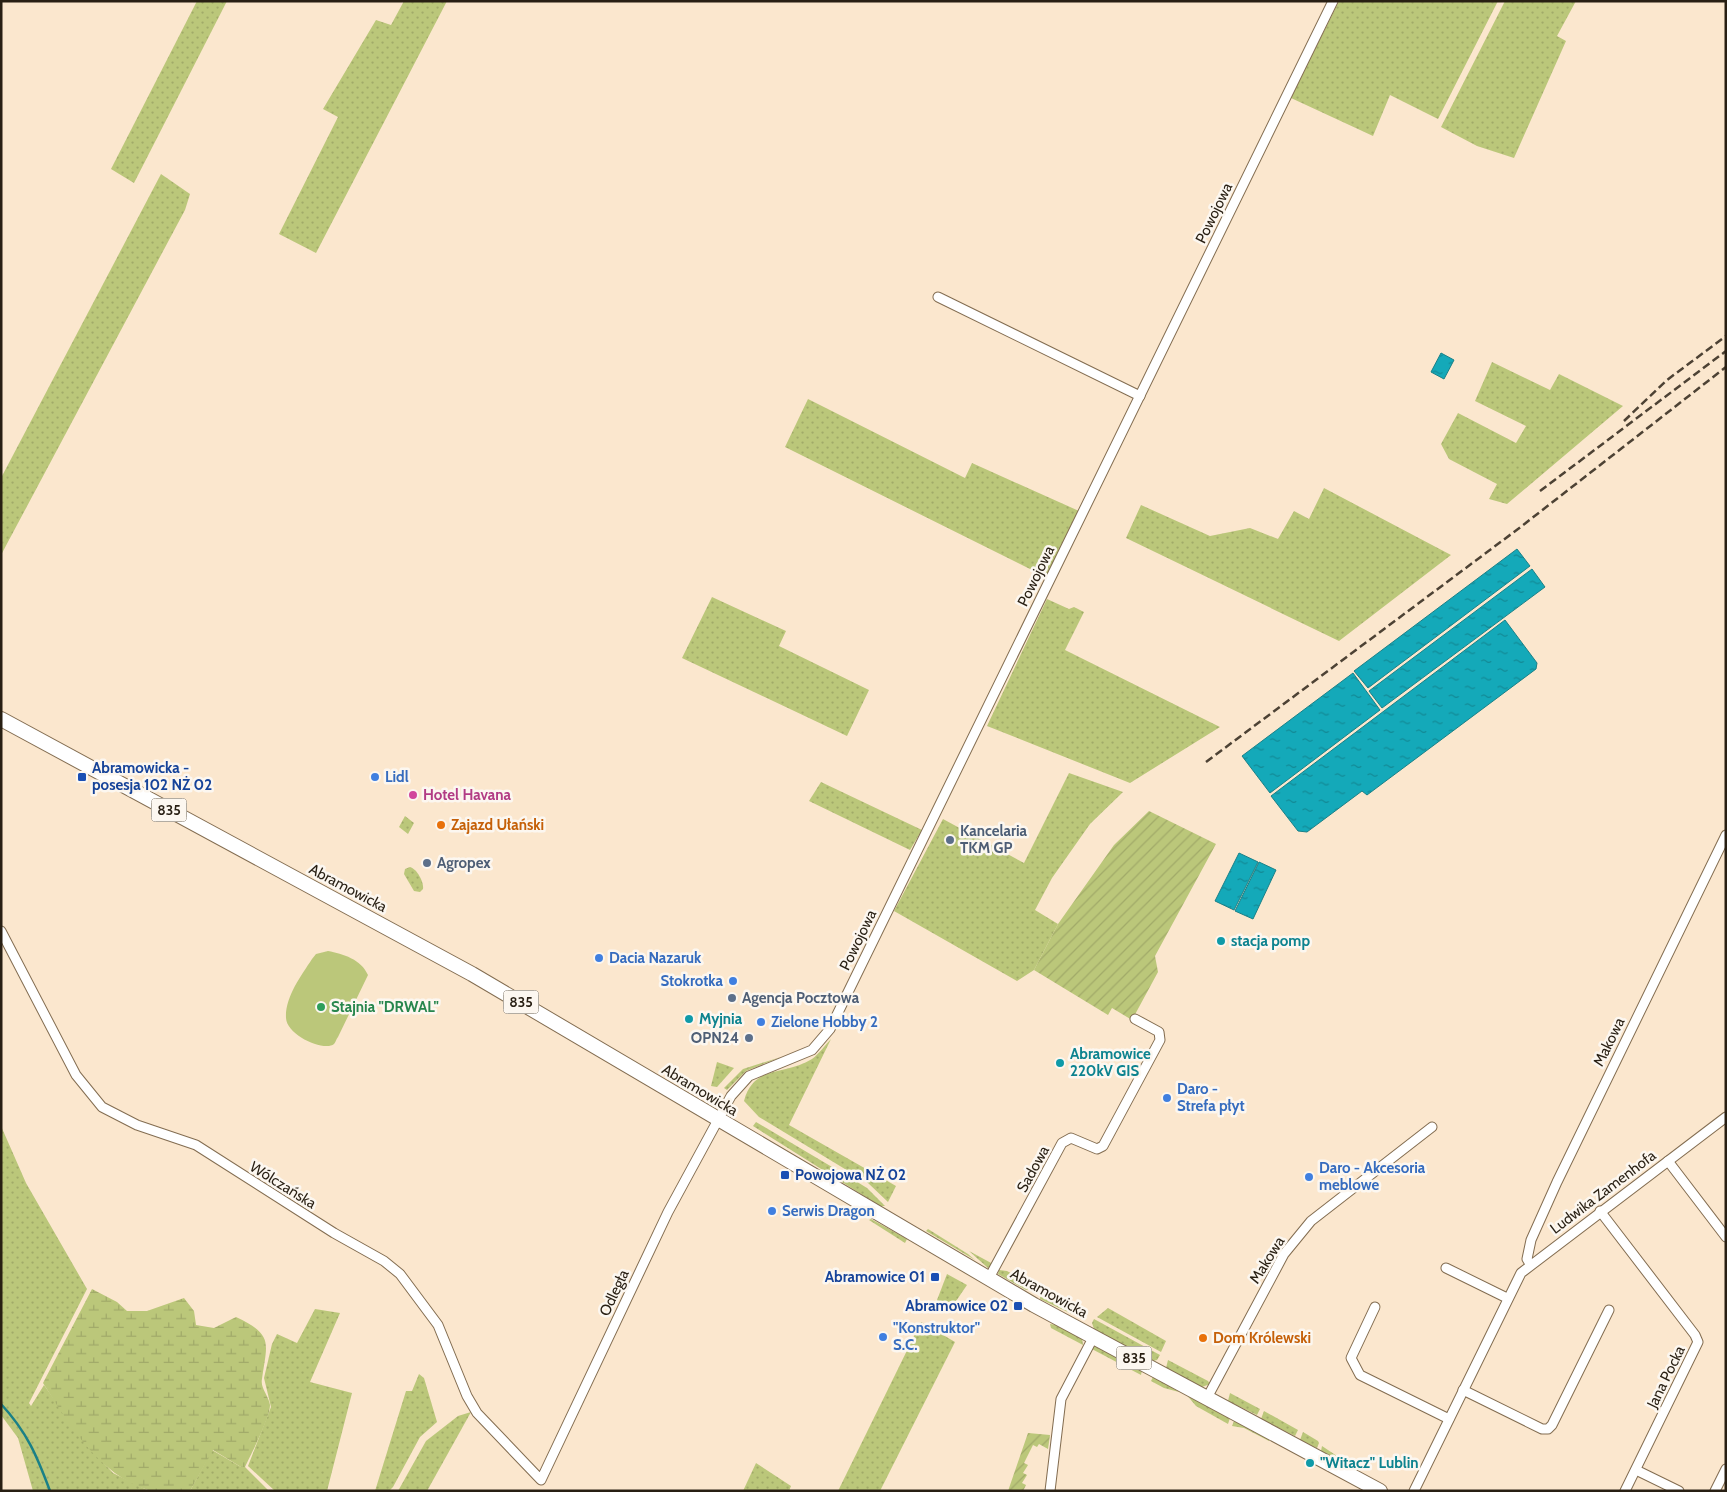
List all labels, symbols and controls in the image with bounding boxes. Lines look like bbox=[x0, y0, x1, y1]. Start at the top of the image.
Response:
street label: Powojowa bbox=[1192, 179, 1237, 246]
street label: Powojowa bbox=[1014, 542, 1059, 609]
place label: Abramowicka - posesja 102 NŻ 02 bbox=[92, 759, 212, 794]
place label: Lidl bbox=[385, 768, 409, 786]
marker: Abramowicka - posesja 102 NŻ 02 bbox=[76, 771, 88, 783]
marker: Lidl bbox=[369, 771, 381, 783]
place label: Hotel Havana bbox=[423, 786, 512, 804]
marker: Hotel Havana bbox=[407, 789, 419, 801]
road number: 835 bbox=[152, 798, 186, 822]
place label: Zajazd Ułański bbox=[451, 816, 544, 834]
marker: Zajazd Ułański bbox=[435, 819, 447, 831]
place label: Kancelaria TKM GP bbox=[960, 822, 1028, 857]
marker: Kancelaria TKM GP bbox=[944, 834, 956, 846]
place label: Agropex bbox=[437, 854, 491, 872]
marker: Agropex bbox=[421, 857, 433, 869]
street label: Abramowicka bbox=[306, 860, 391, 916]
street label: Powojowa bbox=[836, 906, 881, 973]
place label: stacja pomp bbox=[1231, 932, 1310, 950]
marker: stacja pomp bbox=[1215, 935, 1227, 947]
place label: Dacia Nazaruk bbox=[609, 949, 702, 967]
marker: Dacia Nazaruk bbox=[593, 952, 605, 964]
place label: Stokrotka bbox=[660, 972, 724, 990]
marker: Stokrotka bbox=[727, 975, 739, 987]
place label: Agencja Pocztowa bbox=[742, 989, 860, 1007]
road number: 835 bbox=[504, 990, 538, 1014]
marker: Agencja Pocztowa bbox=[726, 992, 738, 1004]
place label: Stajnia "DRWAL" bbox=[331, 998, 439, 1016]
marker: Stajnia "DRWAL" bbox=[315, 1001, 327, 1013]
place label: Myjnia bbox=[699, 1010, 743, 1028]
marker: Myjnia bbox=[683, 1013, 695, 1025]
place label: Zielone Hobby 2 bbox=[771, 1013, 878, 1031]
street label: Makowa bbox=[1590, 1014, 1629, 1069]
marker: Zielone Hobby 2 bbox=[755, 1016, 767, 1028]
place label: OPN24 bbox=[691, 1029, 739, 1047]
marker: OPN24 bbox=[743, 1032, 755, 1044]
place label: Abramowice 220kV GIS bbox=[1070, 1045, 1151, 1080]
marker: Abramowice 220kV GIS bbox=[1054, 1057, 1066, 1069]
street label: Abramowicka bbox=[659, 1060, 742, 1120]
place label: Daro - Strefa płyt bbox=[1177, 1080, 1245, 1115]
marker: Daro - Strefa płyt bbox=[1161, 1092, 1173, 1104]
street label: Sadowa bbox=[1013, 1142, 1053, 1195]
street label: Ludwika Zamenhofa bbox=[1547, 1146, 1660, 1238]
street label: Wólczańska bbox=[246, 1158, 320, 1213]
place label: Daro - Akcesoria meblowe bbox=[1319, 1159, 1426, 1194]
place label: Powojowa NŻ 02 bbox=[795, 1166, 906, 1184]
marker: Powojowa NŻ 02 bbox=[779, 1169, 791, 1181]
marker: Daro - Akcesoria meblowe bbox=[1303, 1171, 1315, 1183]
place label: Serwis Dragon bbox=[782, 1202, 875, 1220]
marker: Serwis Dragon bbox=[766, 1205, 778, 1217]
street label: Makowa bbox=[1246, 1233, 1289, 1287]
street label: Abramowicka bbox=[1007, 1264, 1091, 1322]
street label: Odległa bbox=[595, 1266, 633, 1319]
place label: Abramowice 01 bbox=[825, 1268, 925, 1286]
marker: Abramowice 01 bbox=[929, 1271, 941, 1283]
place label: Abramowice 02 bbox=[905, 1297, 1008, 1315]
marker: Abramowice 02 bbox=[1012, 1300, 1024, 1312]
place label: "Konstruktor" S.C. bbox=[893, 1319, 980, 1354]
place label: Dom Królewski bbox=[1213, 1329, 1311, 1347]
marker: "Konstruktor" S.C. bbox=[877, 1331, 889, 1343]
marker: Dom Królewski bbox=[1197, 1332, 1209, 1344]
street label: Jana Pocka bbox=[1643, 1342, 1689, 1412]
road number: 835 bbox=[1116, 1346, 1152, 1370]
place label: "Witacz" Lublin bbox=[1320, 1454, 1419, 1472]
marker: "Witacz" Lublin bbox=[1304, 1457, 1316, 1469]

